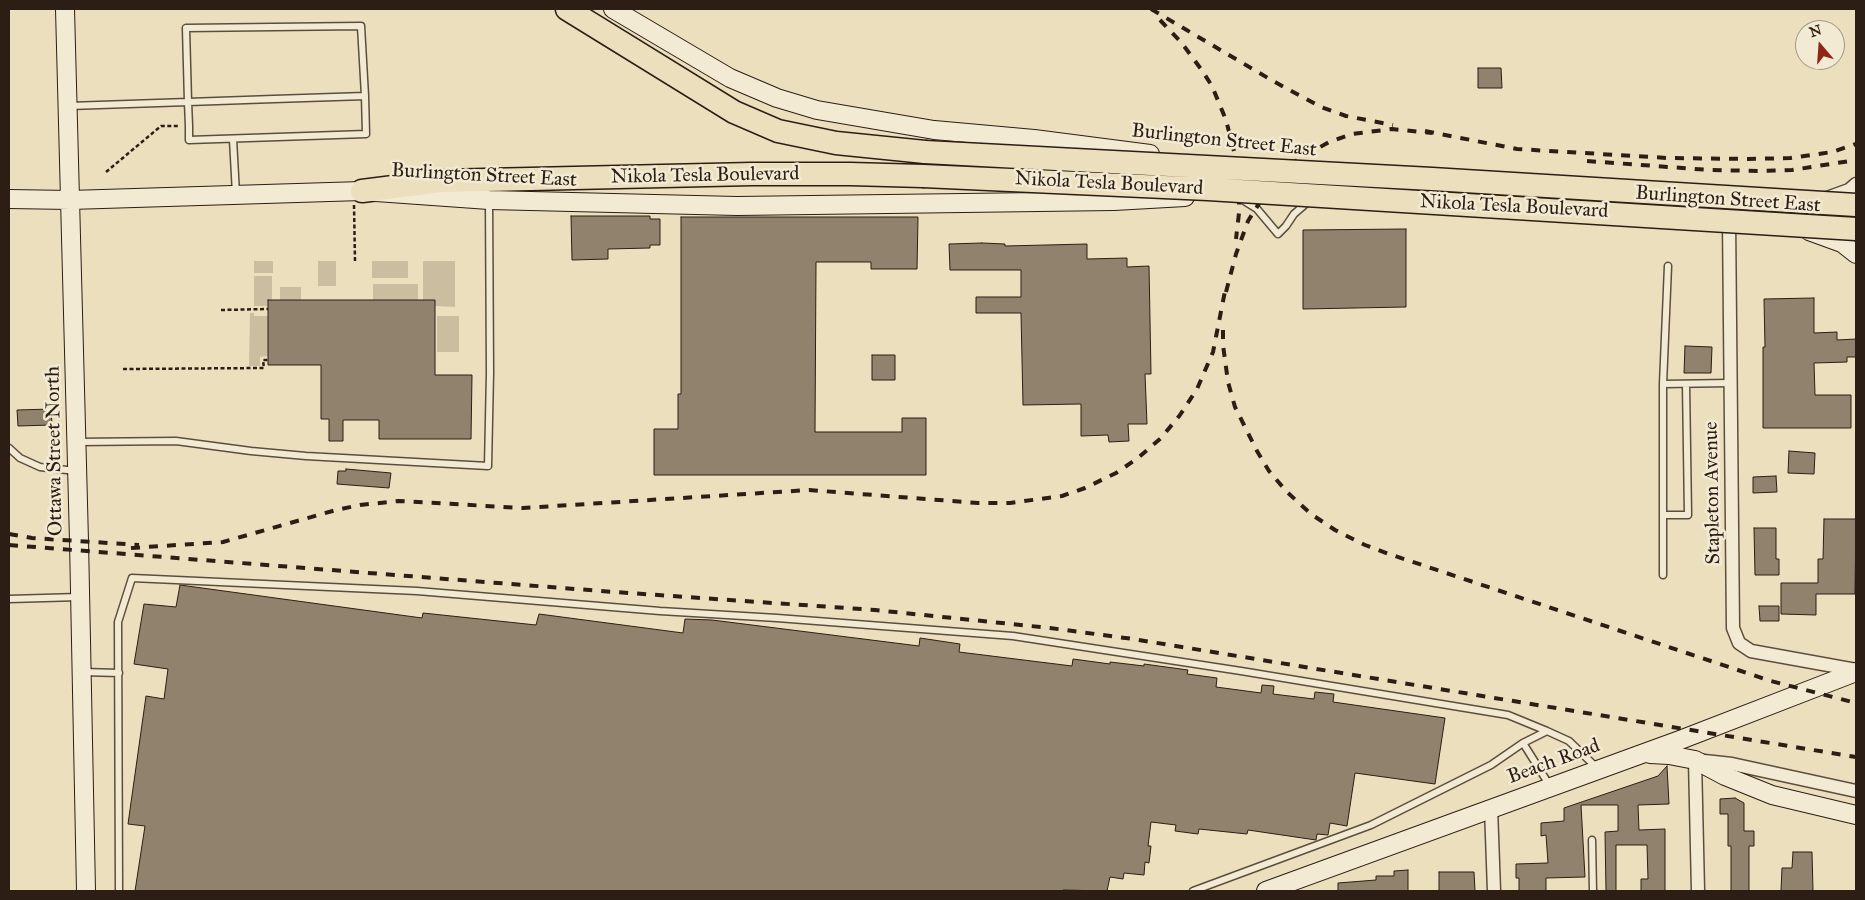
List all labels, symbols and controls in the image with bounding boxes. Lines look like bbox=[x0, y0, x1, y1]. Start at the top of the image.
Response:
north arrow bbox=[1795, 20, 1845, 70]
text: N bbox=[1807, 21, 1824, 41]
street label: Burlington Street East bbox=[1130, 119, 1318, 163]
street label: Burlington Street East bbox=[391, 159, 577, 193]
street label: Nikola Tesla Boulevard bbox=[610, 162, 800, 190]
street label: Nikola Tesla Boulevard bbox=[1014, 167, 1204, 201]
street label: Burlington Street East bbox=[1634, 182, 1822, 218]
street label: Nikola Tesla Boulevard bbox=[1419, 190, 1609, 224]
street label: Ottawa Street North bbox=[42, 366, 68, 536]
street label: Stapleton Avenue bbox=[1700, 421, 1726, 565]
street label: Beach Road bbox=[1505, 734, 1603, 790]

